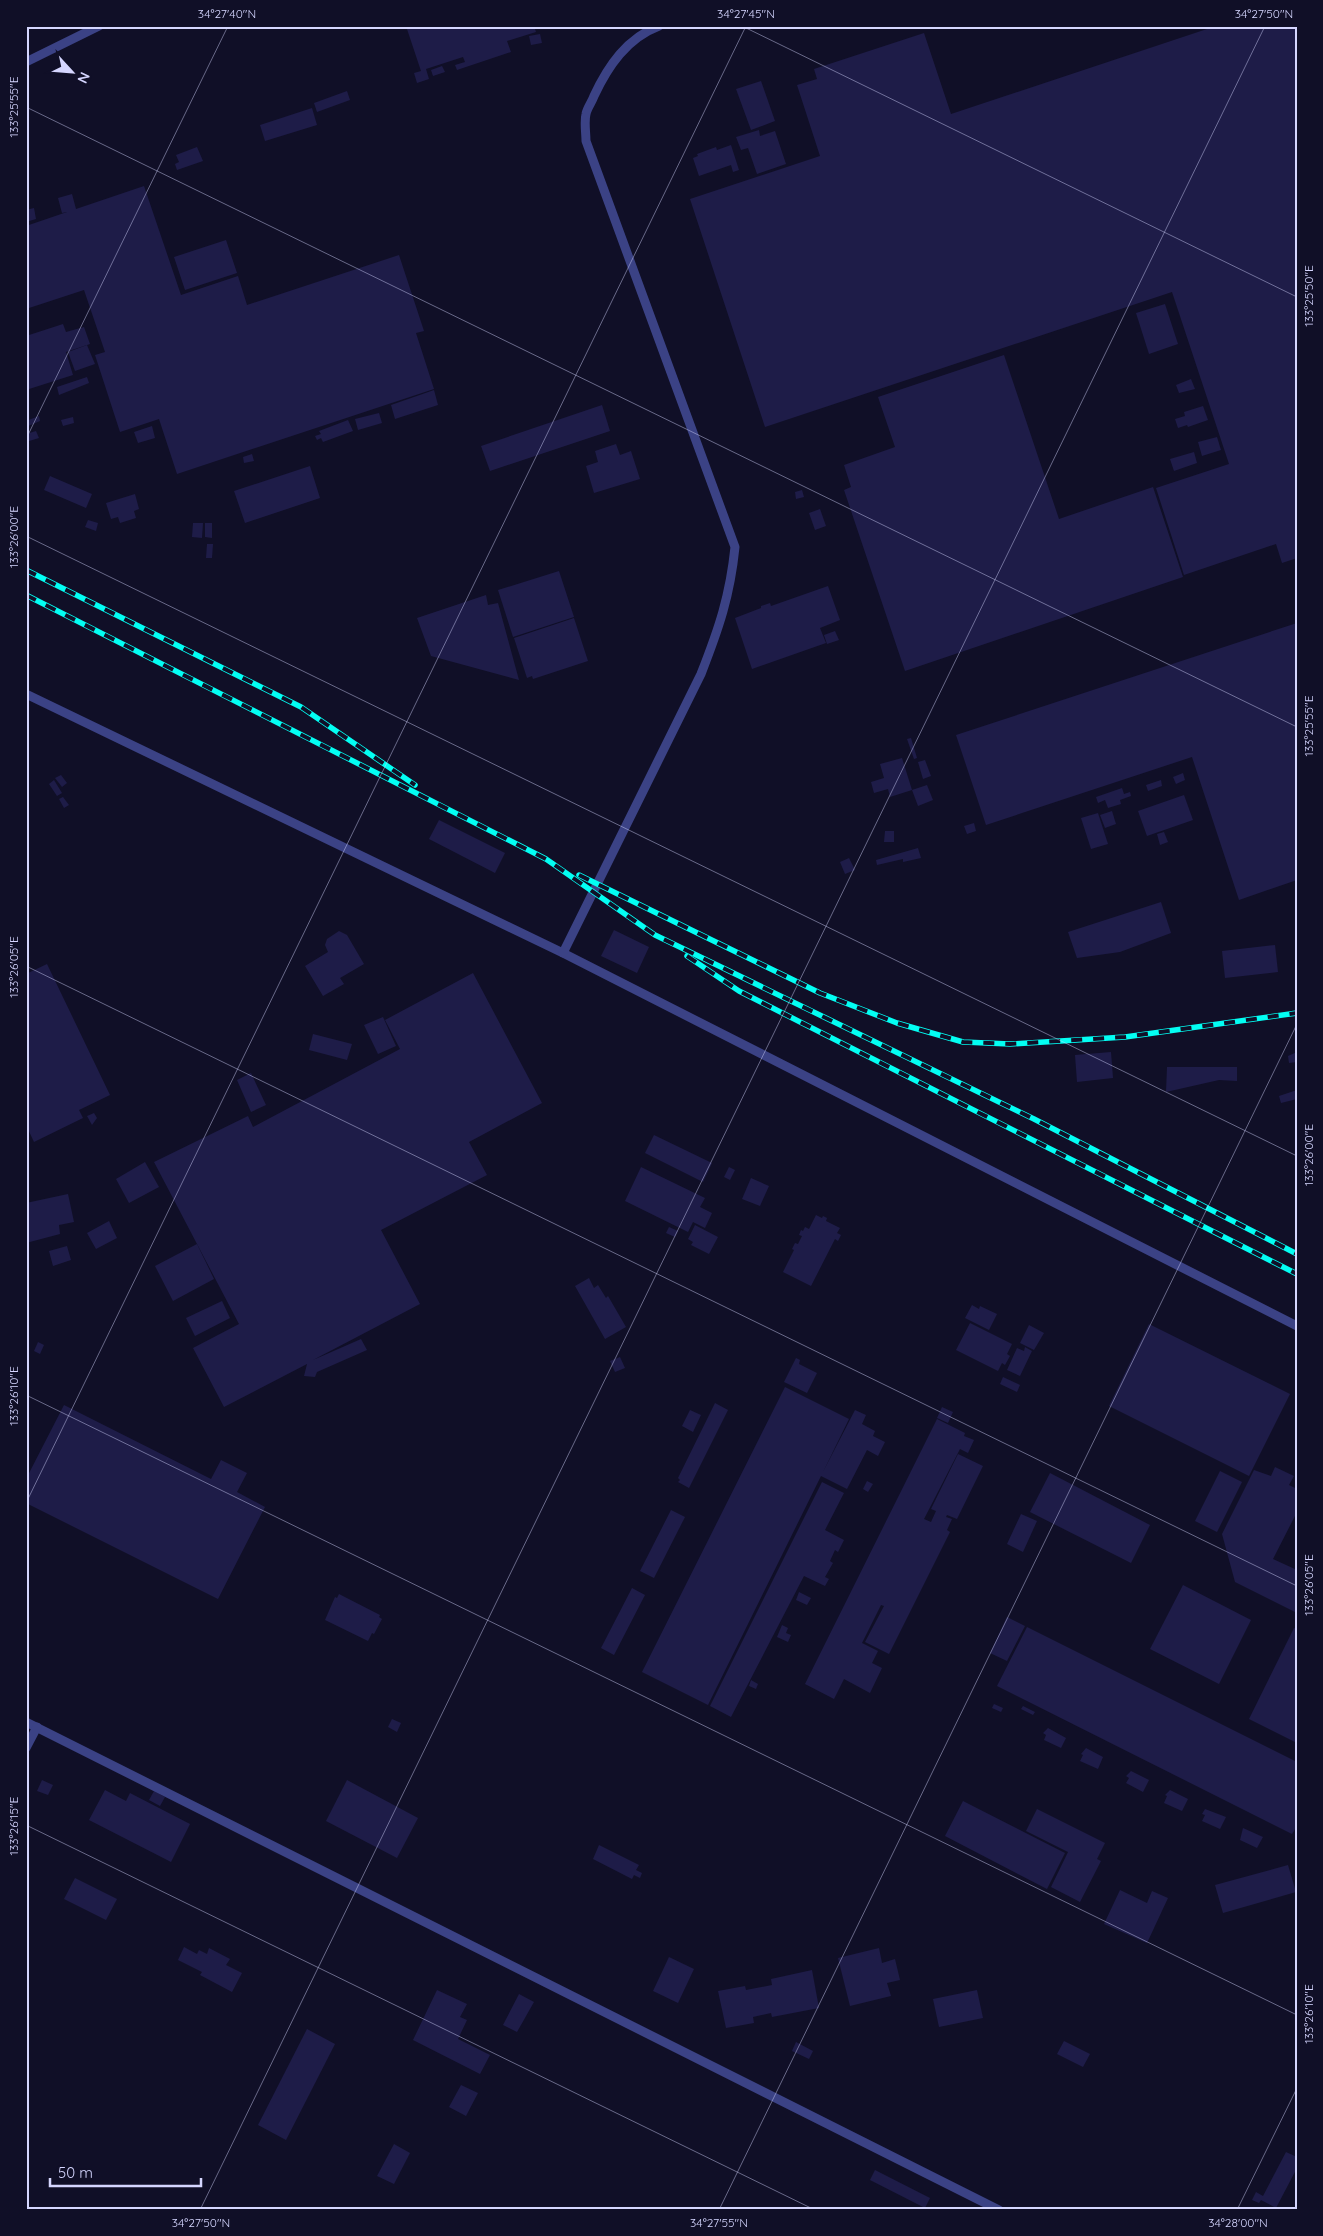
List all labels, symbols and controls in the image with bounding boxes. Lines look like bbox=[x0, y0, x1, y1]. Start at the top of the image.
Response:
text: 34°27'40"N bbox=[198, 6, 256, 21]
text: 34°27'45"N bbox=[717, 6, 775, 21]
text: 34°27'50"N bbox=[1235, 6, 1293, 21]
north arrow bbox=[48, 48, 98, 98]
text: N bbox=[73, 69, 94, 86]
text: 133°25'55"E bbox=[6, 76, 21, 138]
text: 133°25'50"E bbox=[1301, 265, 1316, 327]
text: 133°26'00"E bbox=[6, 506, 21, 568]
text: 133°25'55"E bbox=[1301, 695, 1316, 757]
text: 133°26'05"E bbox=[6, 936, 21, 998]
text: 133°26'00"E bbox=[1301, 1124, 1316, 1186]
text: 133°26'10"E bbox=[6, 1366, 21, 1426]
text: 133°26'05"E bbox=[1301, 1554, 1316, 1616]
text: 133°26'15"E bbox=[6, 1796, 21, 1855]
text: 133°26'10"E bbox=[1301, 1984, 1316, 2044]
scale bar bbox=[50, 2156, 201, 2188]
text: 50 m bbox=[58, 2163, 93, 2182]
text: 34°27'50"N bbox=[172, 2215, 230, 2230]
text: 34°27'55"N bbox=[690, 2215, 748, 2230]
text: 34°28'00"N bbox=[1208, 2215, 1268, 2230]

